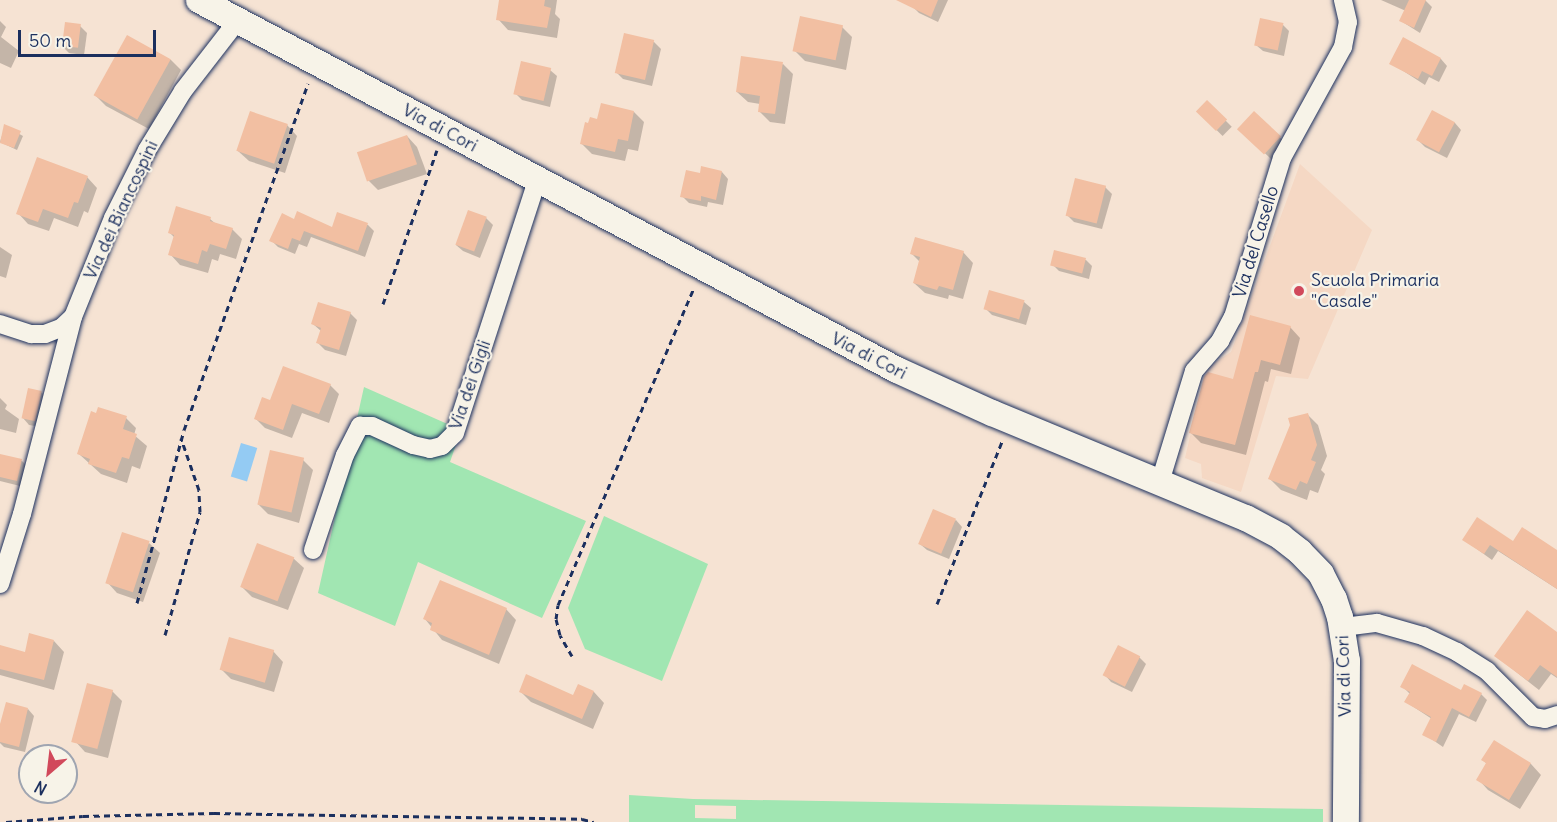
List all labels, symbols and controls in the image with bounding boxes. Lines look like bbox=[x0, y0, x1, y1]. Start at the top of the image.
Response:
scale bar bbox=[21, 18, 159, 56]
text: 50 m bbox=[29, 29, 71, 52]
street label: Via di Cori bbox=[399, 99, 481, 157]
street label: Via dei Biancospini bbox=[79, 137, 163, 283]
street label: Via del Casello bbox=[1229, 183, 1283, 301]
place label: Scuola Primaria "Casale" bbox=[1311, 270, 1439, 312]
marker: Scuola Primaria "Casale" bbox=[1292, 284, 1306, 298]
street label: Via di Cori bbox=[828, 328, 910, 384]
street label: Via dei Gigli bbox=[445, 337, 495, 433]
street label: Via di Cori bbox=[1332, 635, 1356, 717]
north arrow bbox=[18, 744, 78, 804]
text: N bbox=[31, 777, 50, 800]

